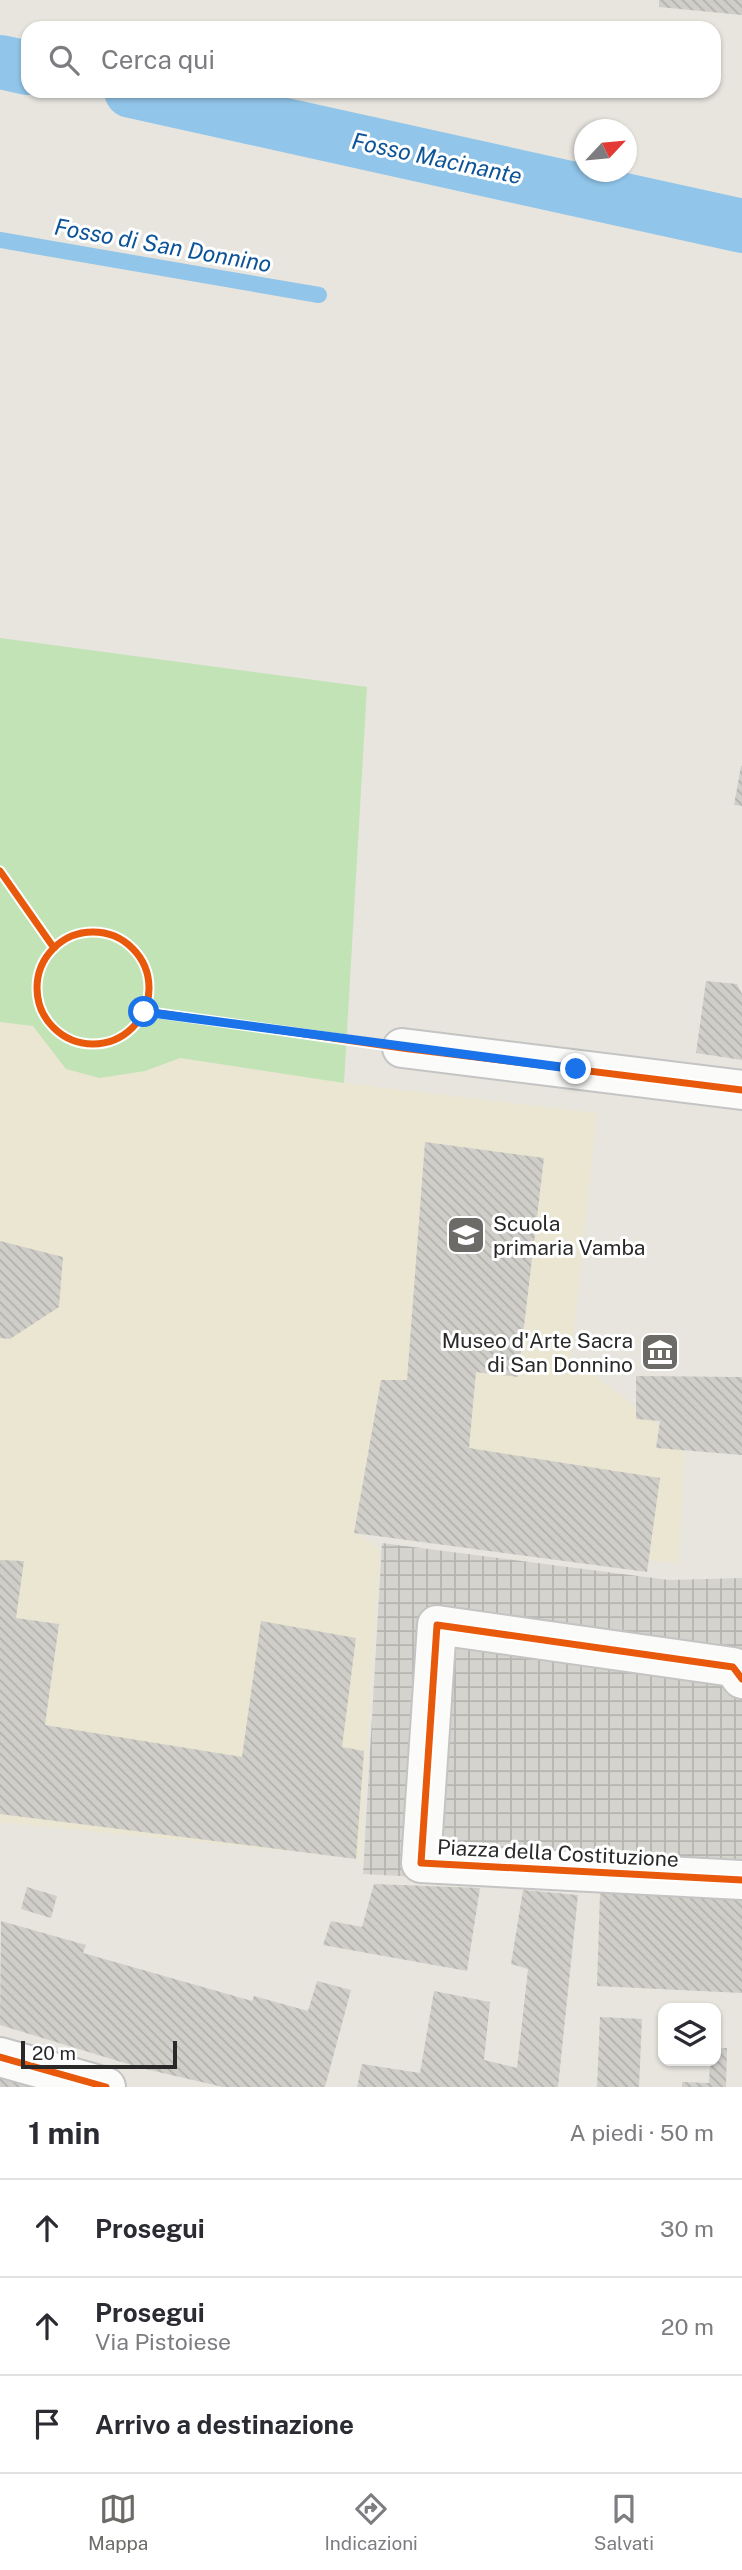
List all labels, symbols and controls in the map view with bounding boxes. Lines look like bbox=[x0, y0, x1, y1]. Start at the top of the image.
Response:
search box bbox=[21, 21, 721, 98]
icon: search bbox=[45, 41, 83, 79]
text: Cerca qui bbox=[101, 44, 215, 75]
north arrow bbox=[574, 119, 637, 182]
water label: Fosso Macinante bbox=[349, 127, 525, 189]
water label: Fosso di San Donnino bbox=[52, 213, 274, 277]
route start bbox=[128, 996, 159, 1027]
route end bbox=[560, 1053, 591, 1084]
place label: Scuola primaria Vamba bbox=[493, 1211, 645, 1260]
school or university icon: Scuola primaria Vamba bbox=[445, 1214, 487, 1256]
place label: Museo d'Arte Sacra di San Donnino bbox=[442, 1328, 633, 1377]
museum icon: Museo d'Arte Sacra di San Donnino bbox=[639, 1331, 681, 1373]
street label: Piazza della Costituzione bbox=[437, 1834, 679, 1872]
map controls bbox=[658, 2003, 721, 2066]
button: layers bbox=[658, 2003, 721, 2066]
scale bar bbox=[21, 2038, 177, 2070]
text: 20 m bbox=[32, 2042, 76, 2064]
text: 1 min bbox=[28, 2115, 100, 2151]
text: A piedi · 50 m bbox=[570, 2119, 714, 2146]
icon: ahead bbox=[28, 2209, 66, 2247]
text: Prosegui bbox=[95, 2213, 205, 2244]
text: 30 m bbox=[660, 2215, 714, 2242]
text: Prosegui bbox=[95, 2297, 205, 2328]
icon: ahead bbox=[28, 2307, 66, 2345]
text: 20 m bbox=[661, 2313, 714, 2340]
text: Via Pistoiese bbox=[95, 2328, 231, 2355]
icon: arrive bbox=[28, 2405, 66, 2443]
text: Arrivo a destinazione bbox=[95, 2409, 354, 2440]
tab: Mappa bbox=[88, 2490, 148, 2554]
tab: Indicazioni bbox=[324, 2490, 418, 2554]
tab: Salvati bbox=[594, 2490, 654, 2554]

